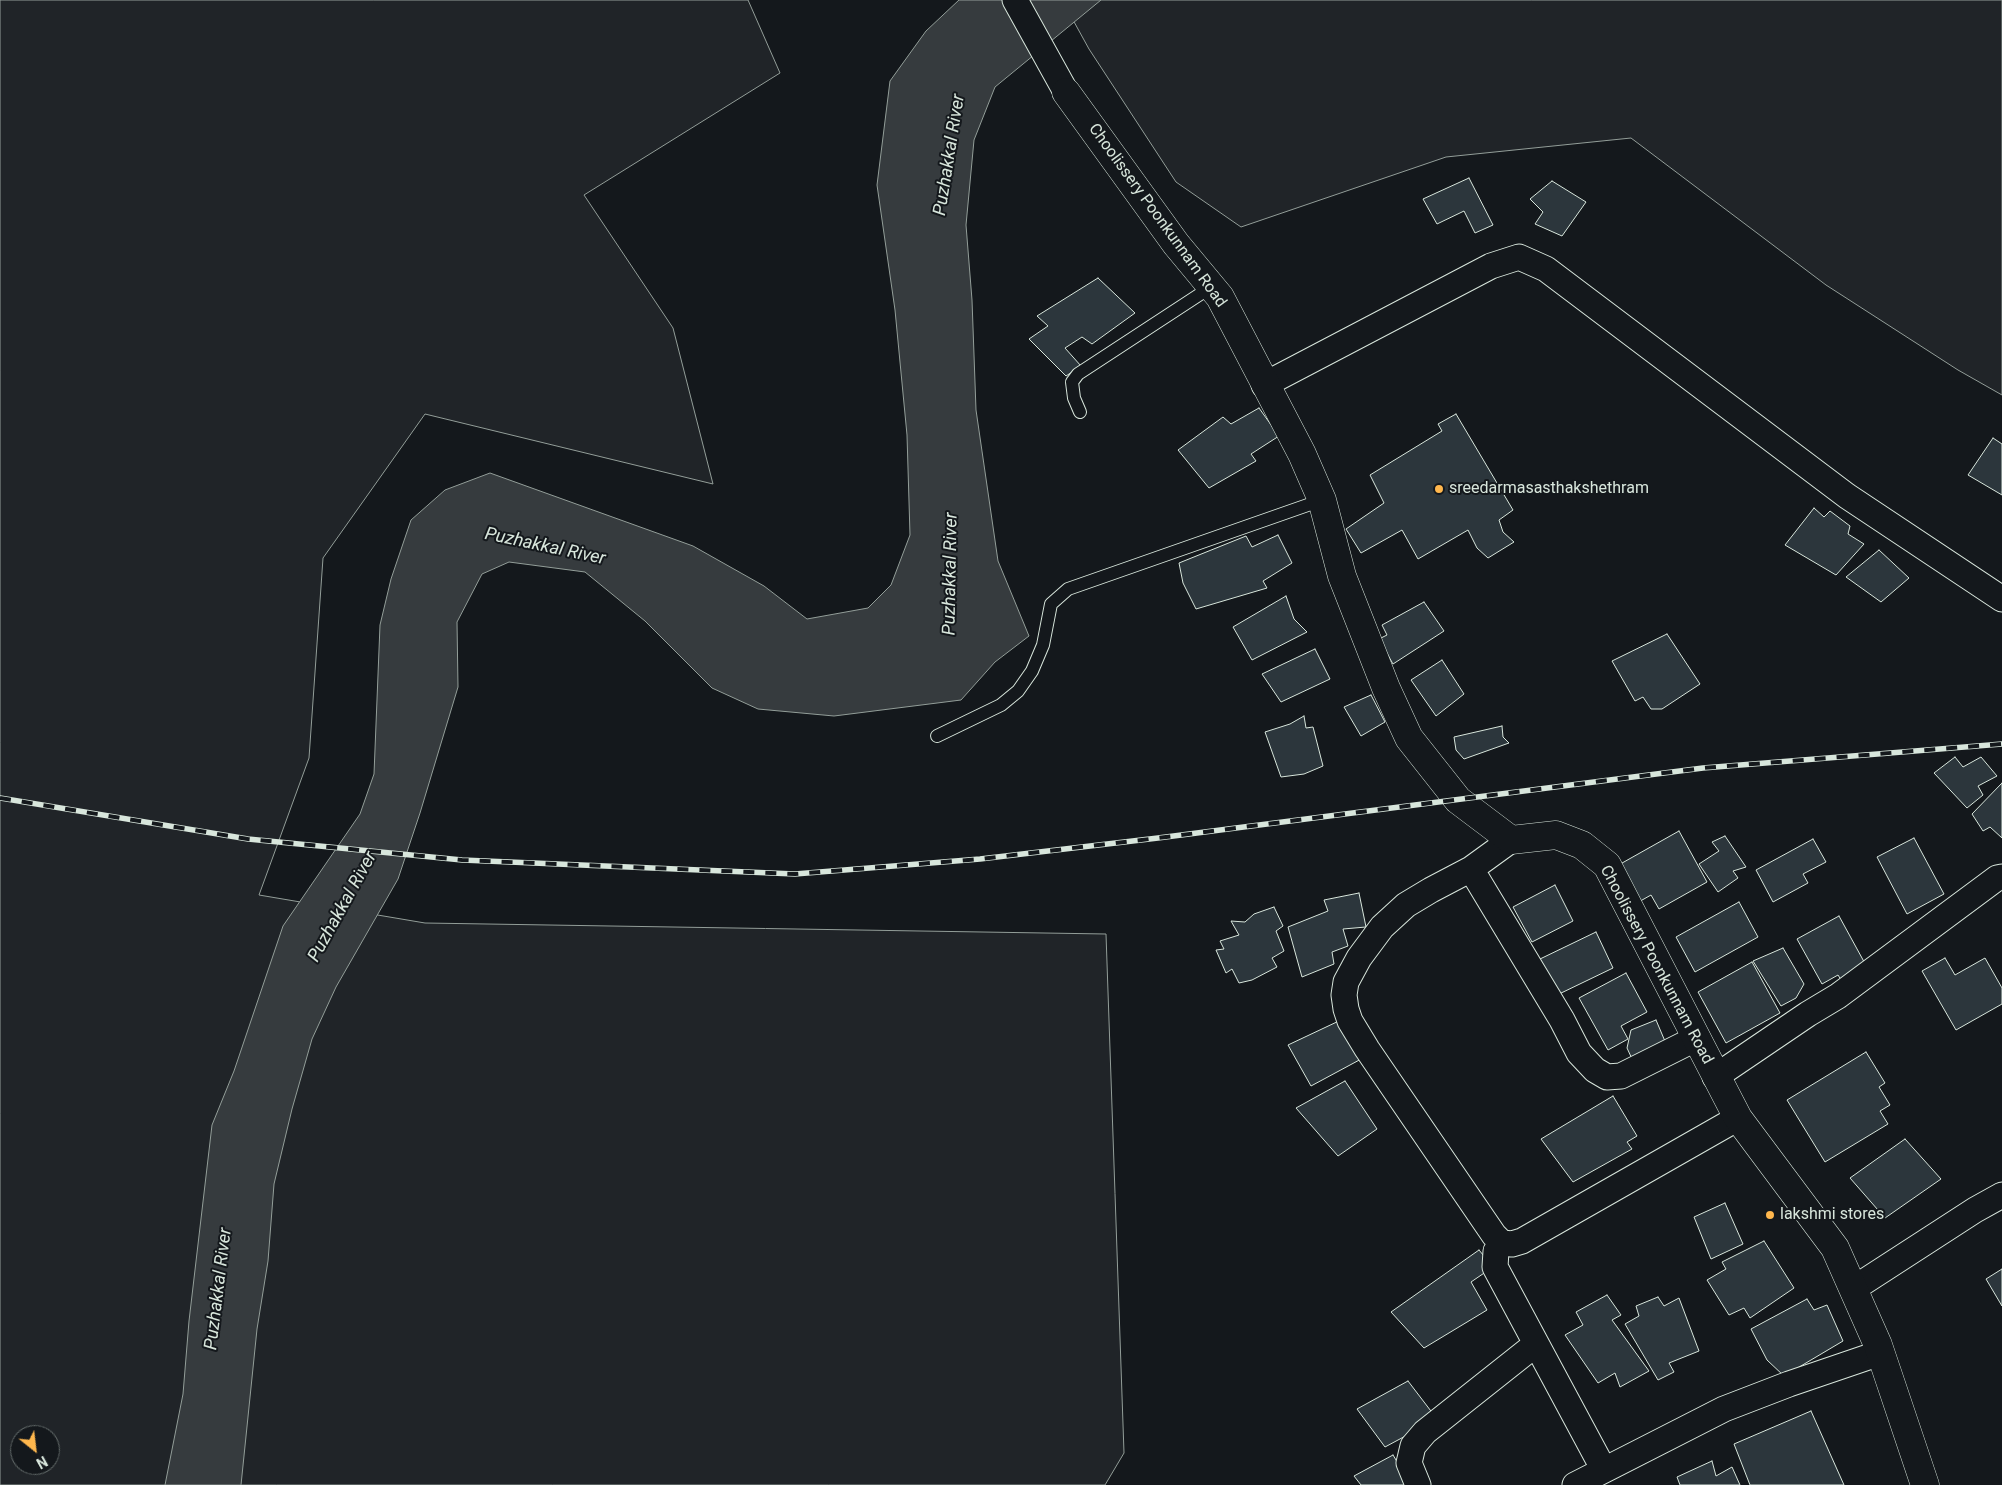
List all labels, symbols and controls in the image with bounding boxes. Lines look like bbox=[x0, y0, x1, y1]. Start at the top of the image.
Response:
water label: Puzhakkal River bbox=[930, 93, 970, 217]
street label: Choolissery Poonkunnam Road bbox=[1084, 120, 1230, 312]
place label: sreedarmasasthakshethram bbox=[1449, 479, 1649, 499]
marker: sreedarmasasthakshethram bbox=[1433, 483, 1445, 495]
water label: Puzhakkal River bbox=[939, 512, 963, 636]
water label: Puzhakkal River bbox=[483, 524, 607, 570]
water label: Puzhakkal River bbox=[304, 848, 382, 966]
street label: Choolissery Poonkunnam Road bbox=[1595, 862, 1717, 1068]
place label: lakshmi stores bbox=[1780, 1205, 1884, 1225]
marker: lakshmi stores bbox=[1764, 1209, 1776, 1221]
water label: Puzhakkal River bbox=[201, 1227, 237, 1351]
north arrow bbox=[10, 1425, 60, 1475]
text: N bbox=[34, 1453, 50, 1472]

